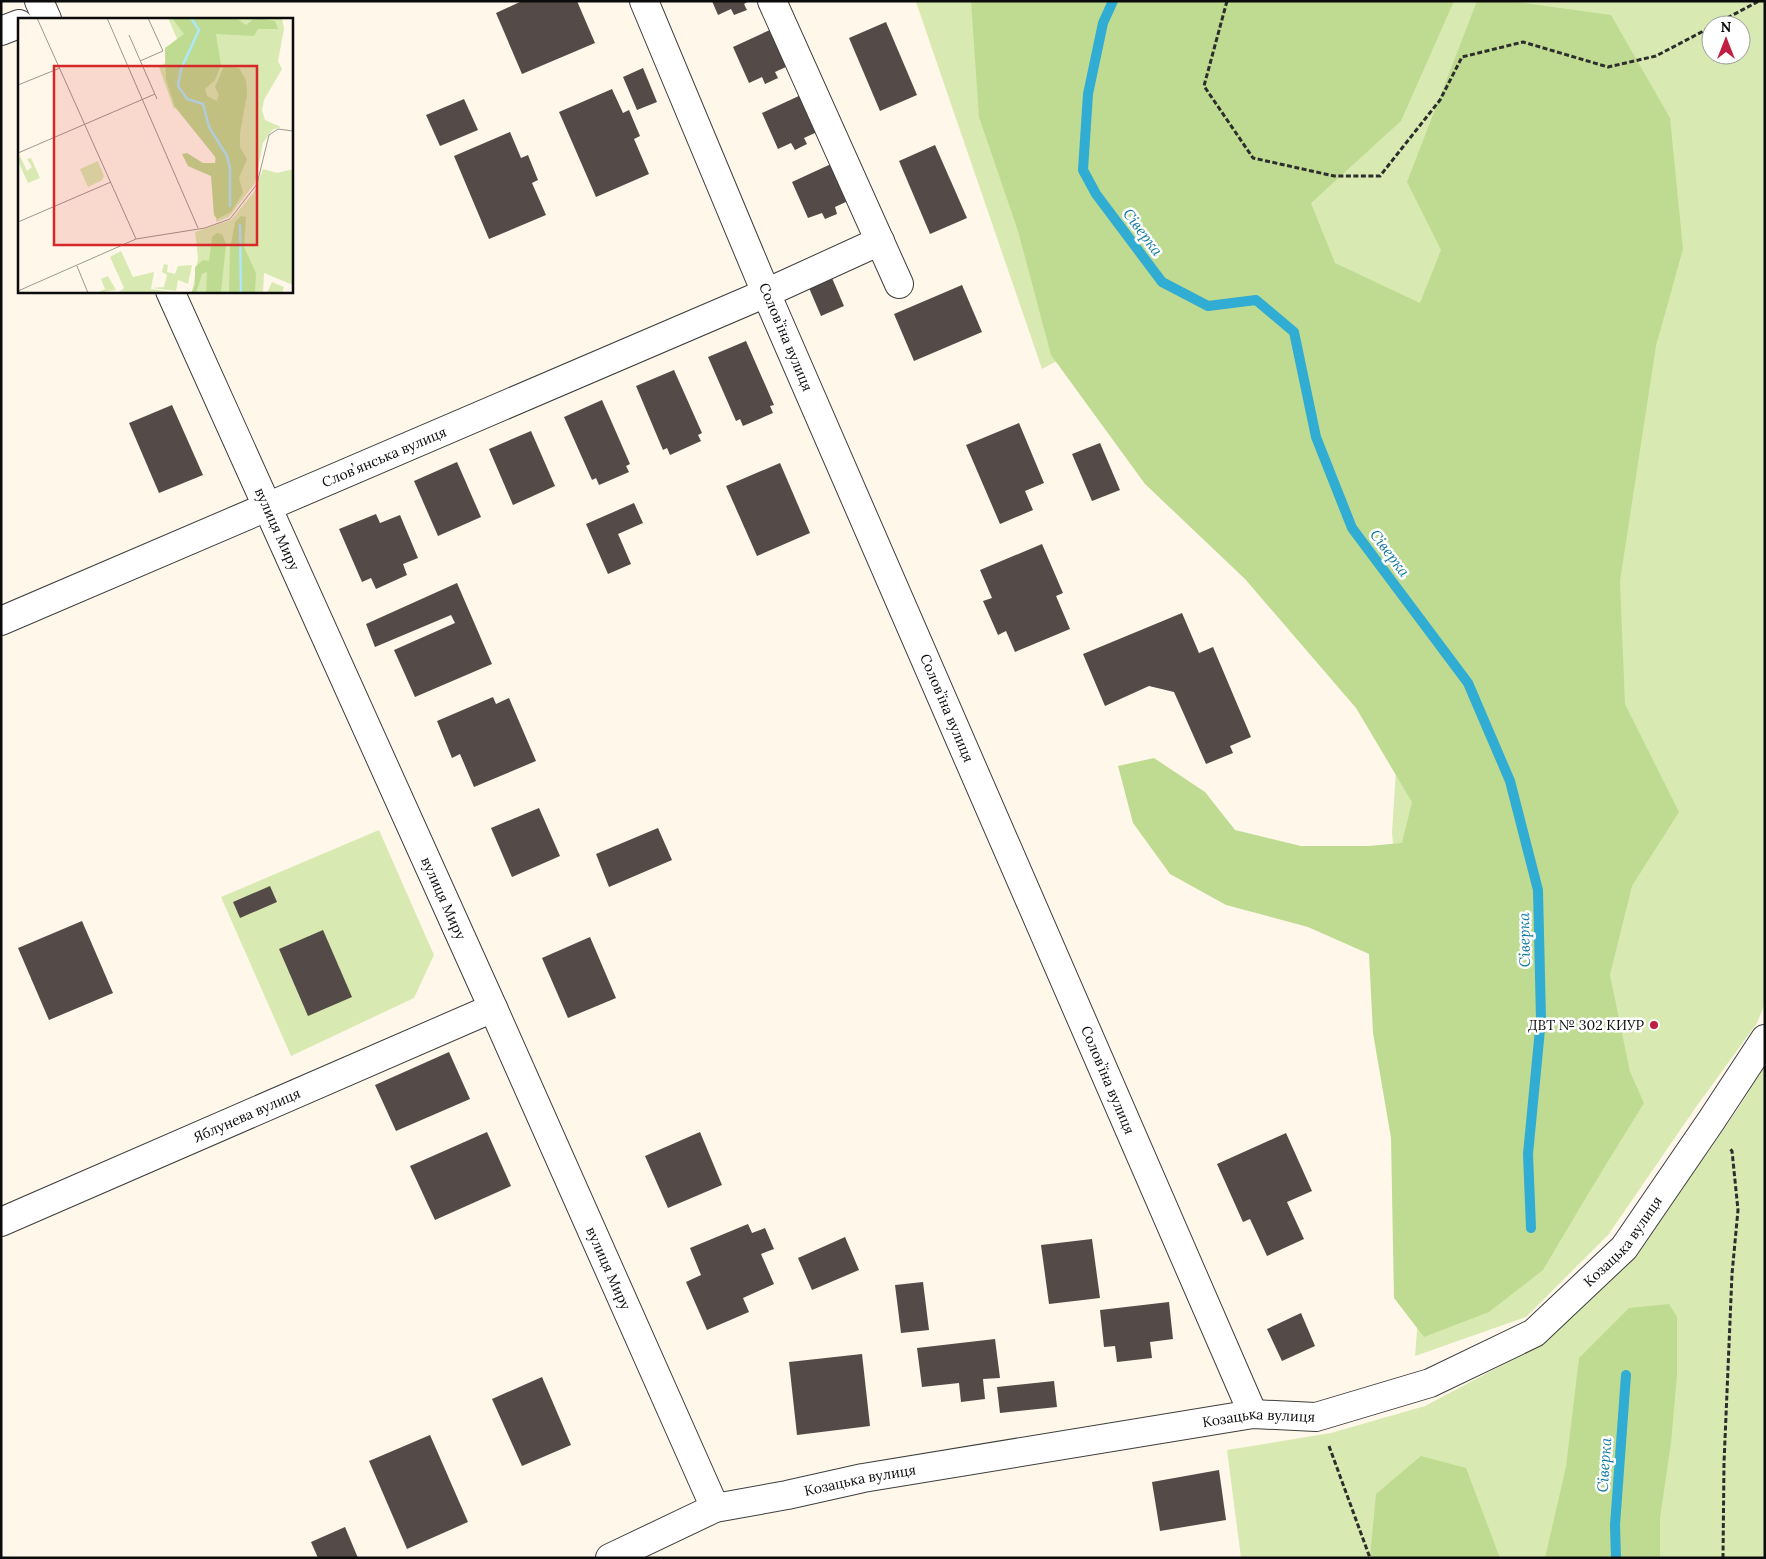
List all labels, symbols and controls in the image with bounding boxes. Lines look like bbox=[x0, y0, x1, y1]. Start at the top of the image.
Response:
north arrow bbox=[1701, 15, 1751, 65]
inset map bbox=[18, 18, 292, 292]
text: N bbox=[1721, 18, 1732, 36]
water label: Сіверка bbox=[1119, 204, 1168, 260]
street label: Соловʼїна вулиця bbox=[755, 280, 817, 394]
street label: Словʼянська вулиця bbox=[319, 423, 449, 491]
street label: вулиця Миру bbox=[251, 485, 304, 574]
water label: Сіверка bbox=[1366, 525, 1415, 581]
street label: Соловʼїна вулиця bbox=[916, 651, 978, 765]
street label: вулиця Миру bbox=[417, 854, 470, 943]
water label: Сіверка bbox=[1514, 912, 1534, 968]
place label: ДВТ № 302 КИУР bbox=[1528, 1016, 1645, 1034]
marker: ДВТ № 302 КИУР bbox=[1648, 1019, 1660, 1031]
street label: Соловʼїна вулиця bbox=[1077, 1023, 1139, 1137]
street label: Яблунева вулиця bbox=[190, 1084, 303, 1146]
street label: Козацька вулиця bbox=[1580, 1193, 1666, 1291]
street label: вулиця Миру bbox=[582, 1224, 635, 1313]
street label: Козацька вулиця bbox=[1201, 1405, 1315, 1431]
water label: Сіверка bbox=[1593, 1436, 1615, 1493]
street label: Козацька вулиця bbox=[802, 1460, 917, 1500]

